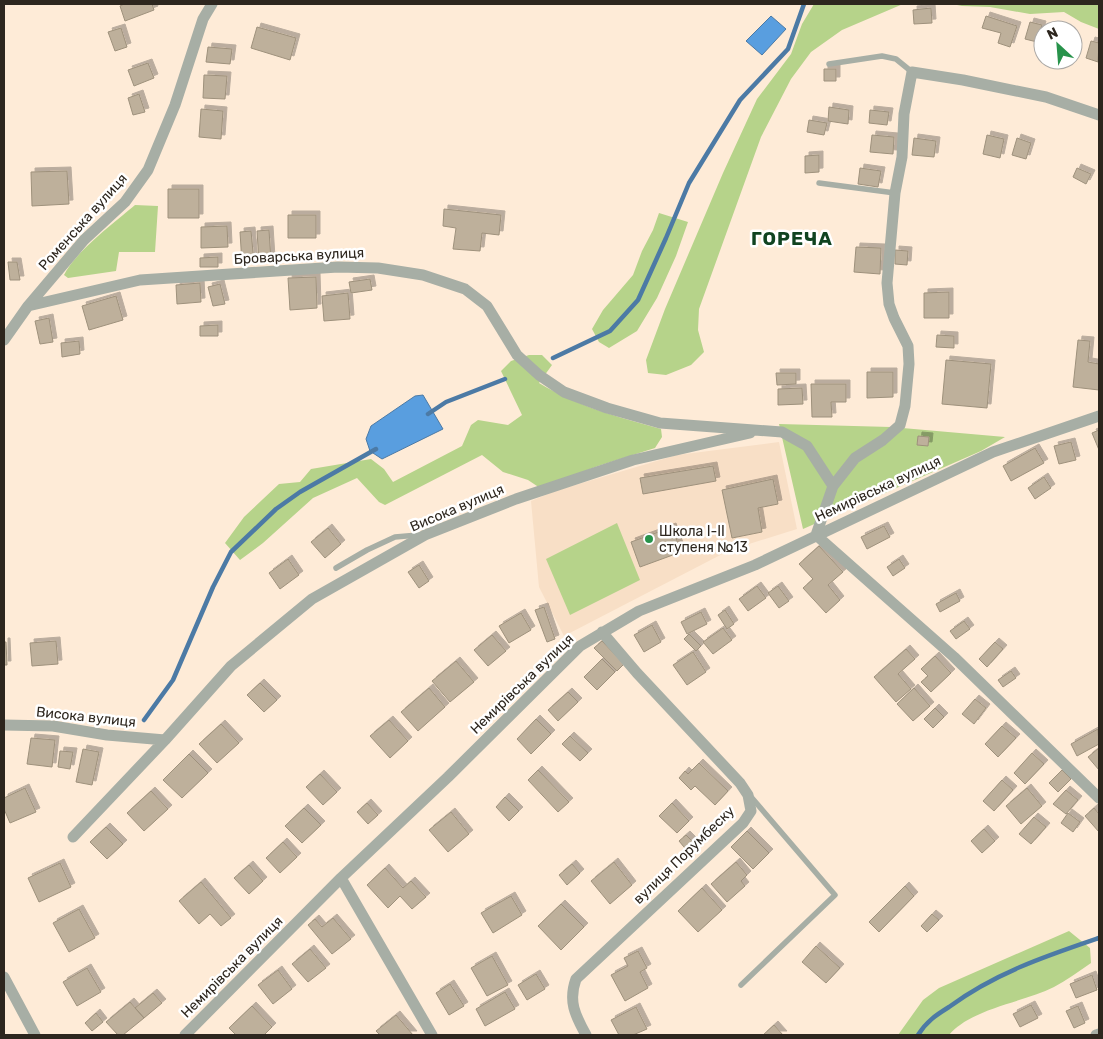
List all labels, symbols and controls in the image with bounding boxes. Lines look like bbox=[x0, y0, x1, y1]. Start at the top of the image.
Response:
north arrow bbox=[1033, 20, 1083, 70]
text: N bbox=[1044, 24, 1061, 44]
street label: Роменська вулиця bbox=[35, 170, 131, 274]
district label: ГОРЕЧА bbox=[751, 227, 833, 250]
street label: Броварська вулиця bbox=[233, 244, 365, 268]
street label: Немирівська вулиця bbox=[812, 452, 944, 526]
street label: Висока вулиця bbox=[408, 481, 506, 535]
place label: Школа I-II ступеня №13 bbox=[659, 523, 748, 556]
marker: Школа I-II ступеня №13 bbox=[643, 533, 655, 545]
street label: Немирівська вулиця bbox=[467, 630, 577, 738]
street label: Висока вулиця bbox=[35, 703, 137, 731]
street label: вулиця Порумбеску bbox=[630, 802, 738, 908]
street label: Немирівська вулиця bbox=[178, 913, 286, 1021]

